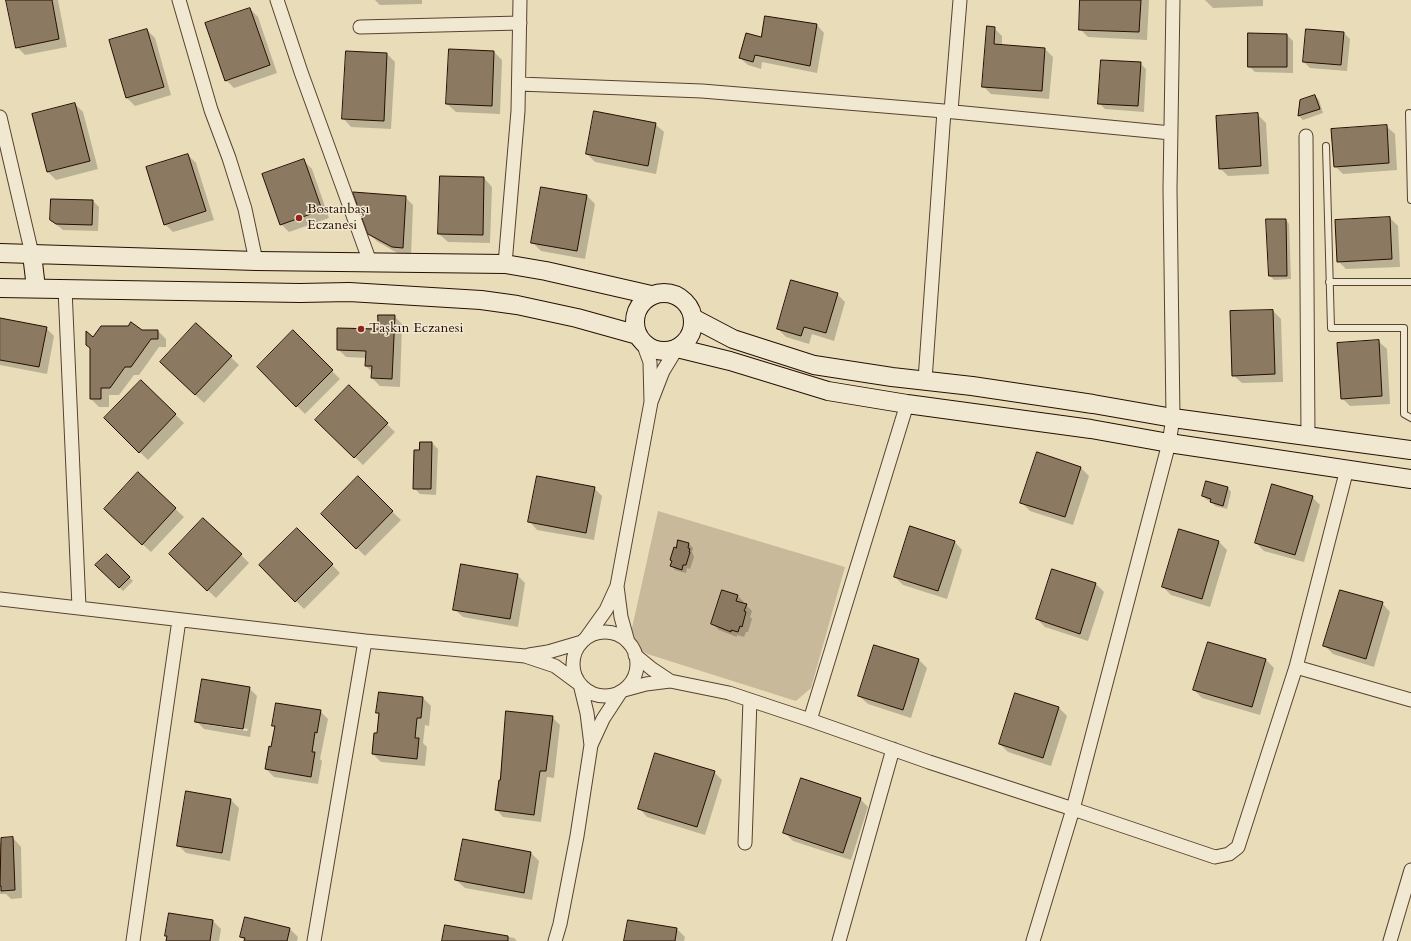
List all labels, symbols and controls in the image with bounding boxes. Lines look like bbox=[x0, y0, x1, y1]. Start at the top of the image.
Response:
place label: Bostanbaşı Eczanesi bbox=[307, 202, 369, 234]
marker: Bostanbaşı Eczanesi bbox=[294, 213, 304, 223]
place label: Taşkın Eczanesi bbox=[369, 321, 463, 337]
marker: Taşkın Eczanesi bbox=[356, 324, 366, 334]

